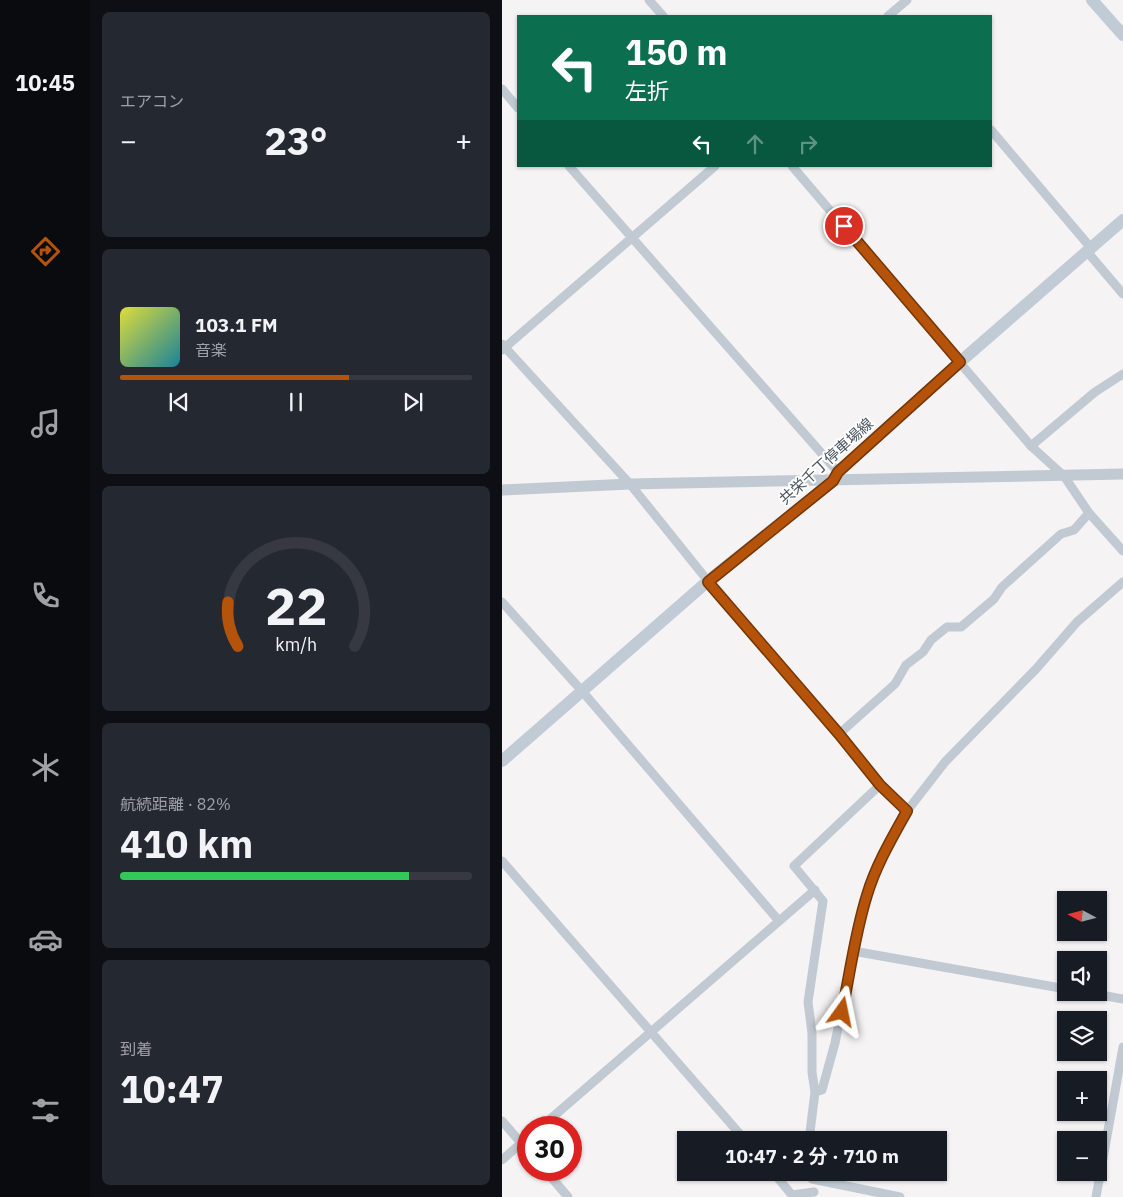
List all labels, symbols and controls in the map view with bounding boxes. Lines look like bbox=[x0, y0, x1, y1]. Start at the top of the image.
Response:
text: 150 m bbox=[625, 29, 728, 75]
icon: left bbox=[542, 35, 607, 100]
text: 10:45 bbox=[15, 68, 75, 97]
text: 左折 bbox=[625, 76, 669, 105]
text: エアコン bbox=[120, 91, 184, 111]
text: 23° bbox=[264, 116, 328, 165]
text: − bbox=[120, 122, 137, 159]
text: + bbox=[455, 122, 472, 159]
icon: left bbox=[688, 130, 716, 158]
icon: ahead bbox=[741, 130, 769, 158]
icon: right bbox=[794, 130, 822, 158]
pin bbox=[823, 205, 865, 247]
icon: arrive bbox=[830, 212, 858, 240]
icon: directions bbox=[28, 234, 63, 269]
text: 103.1 FM bbox=[195, 313, 278, 337]
text: 音楽 bbox=[195, 340, 227, 360]
icon: previous bbox=[165, 388, 193, 416]
icon: pause bbox=[282, 388, 310, 416]
icon: next bbox=[399, 388, 427, 416]
icon: music bbox=[28, 406, 63, 441]
street label: 共栄千丁停車場線 bbox=[775, 414, 877, 508]
text: 22 bbox=[265, 572, 327, 639]
icon: phone bbox=[28, 578, 63, 613]
text: km/h bbox=[275, 633, 317, 656]
icon: climate bbox=[28, 750, 63, 785]
text: 航続距離 · 82% bbox=[120, 794, 231, 814]
text: 410 km bbox=[120, 819, 253, 868]
north arrow bbox=[1057, 891, 1107, 941]
map controls bbox=[1057, 891, 1107, 1181]
icon: car bbox=[28, 922, 63, 957]
button: sound bbox=[1057, 951, 1107, 1001]
position arrow bbox=[815, 985, 867, 1037]
button: layers bbox=[1057, 1011, 1107, 1061]
text: 到着 bbox=[120, 1039, 152, 1059]
text: 10:47 bbox=[120, 1064, 224, 1113]
button: + bbox=[1057, 1071, 1107, 1121]
icon: filters bbox=[28, 1093, 63, 1128]
speed limit sign: 30 bbox=[517, 1116, 582, 1181]
button: − bbox=[1057, 1131, 1107, 1181]
text: 10:47 · 2 分 · 710 m bbox=[725, 1144, 899, 1168]

